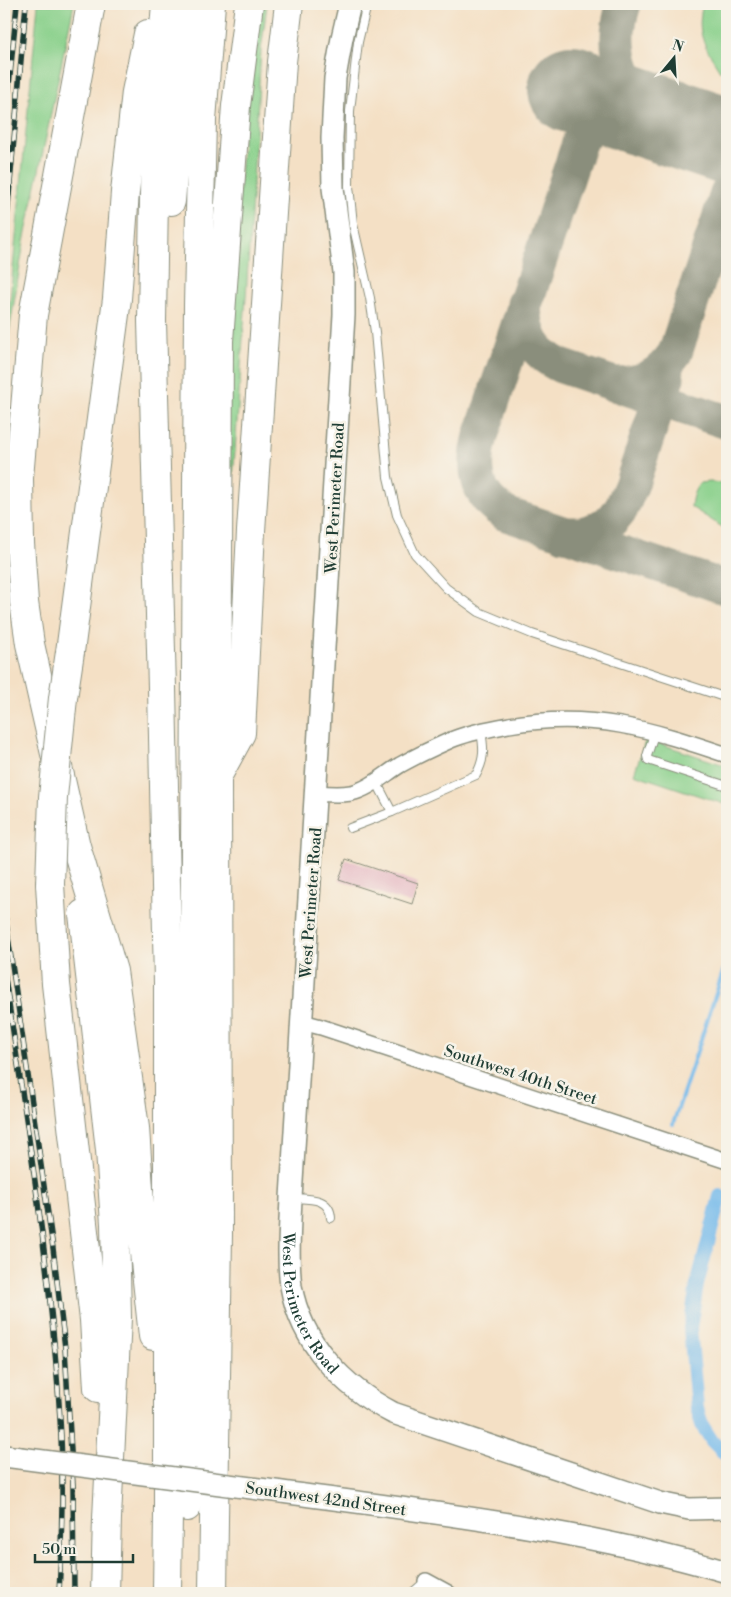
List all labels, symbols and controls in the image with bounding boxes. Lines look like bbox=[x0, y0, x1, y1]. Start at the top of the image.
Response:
north arrow bbox=[648, 32, 698, 82]
text: N bbox=[670, 36, 686, 57]
street label: West Perimeter Road bbox=[321, 422, 349, 575]
street label: West Perimeter Road bbox=[296, 827, 326, 980]
street label: Southwest 40th Street bbox=[442, 1041, 600, 1109]
street label: West Perimeter Road bbox=[278, 1231, 343, 1379]
street label: Southwest 42nd Street bbox=[244, 1478, 408, 1520]
scale bar bbox=[35, 1532, 132, 1564]
text: 50 m bbox=[42, 1540, 76, 1559]

